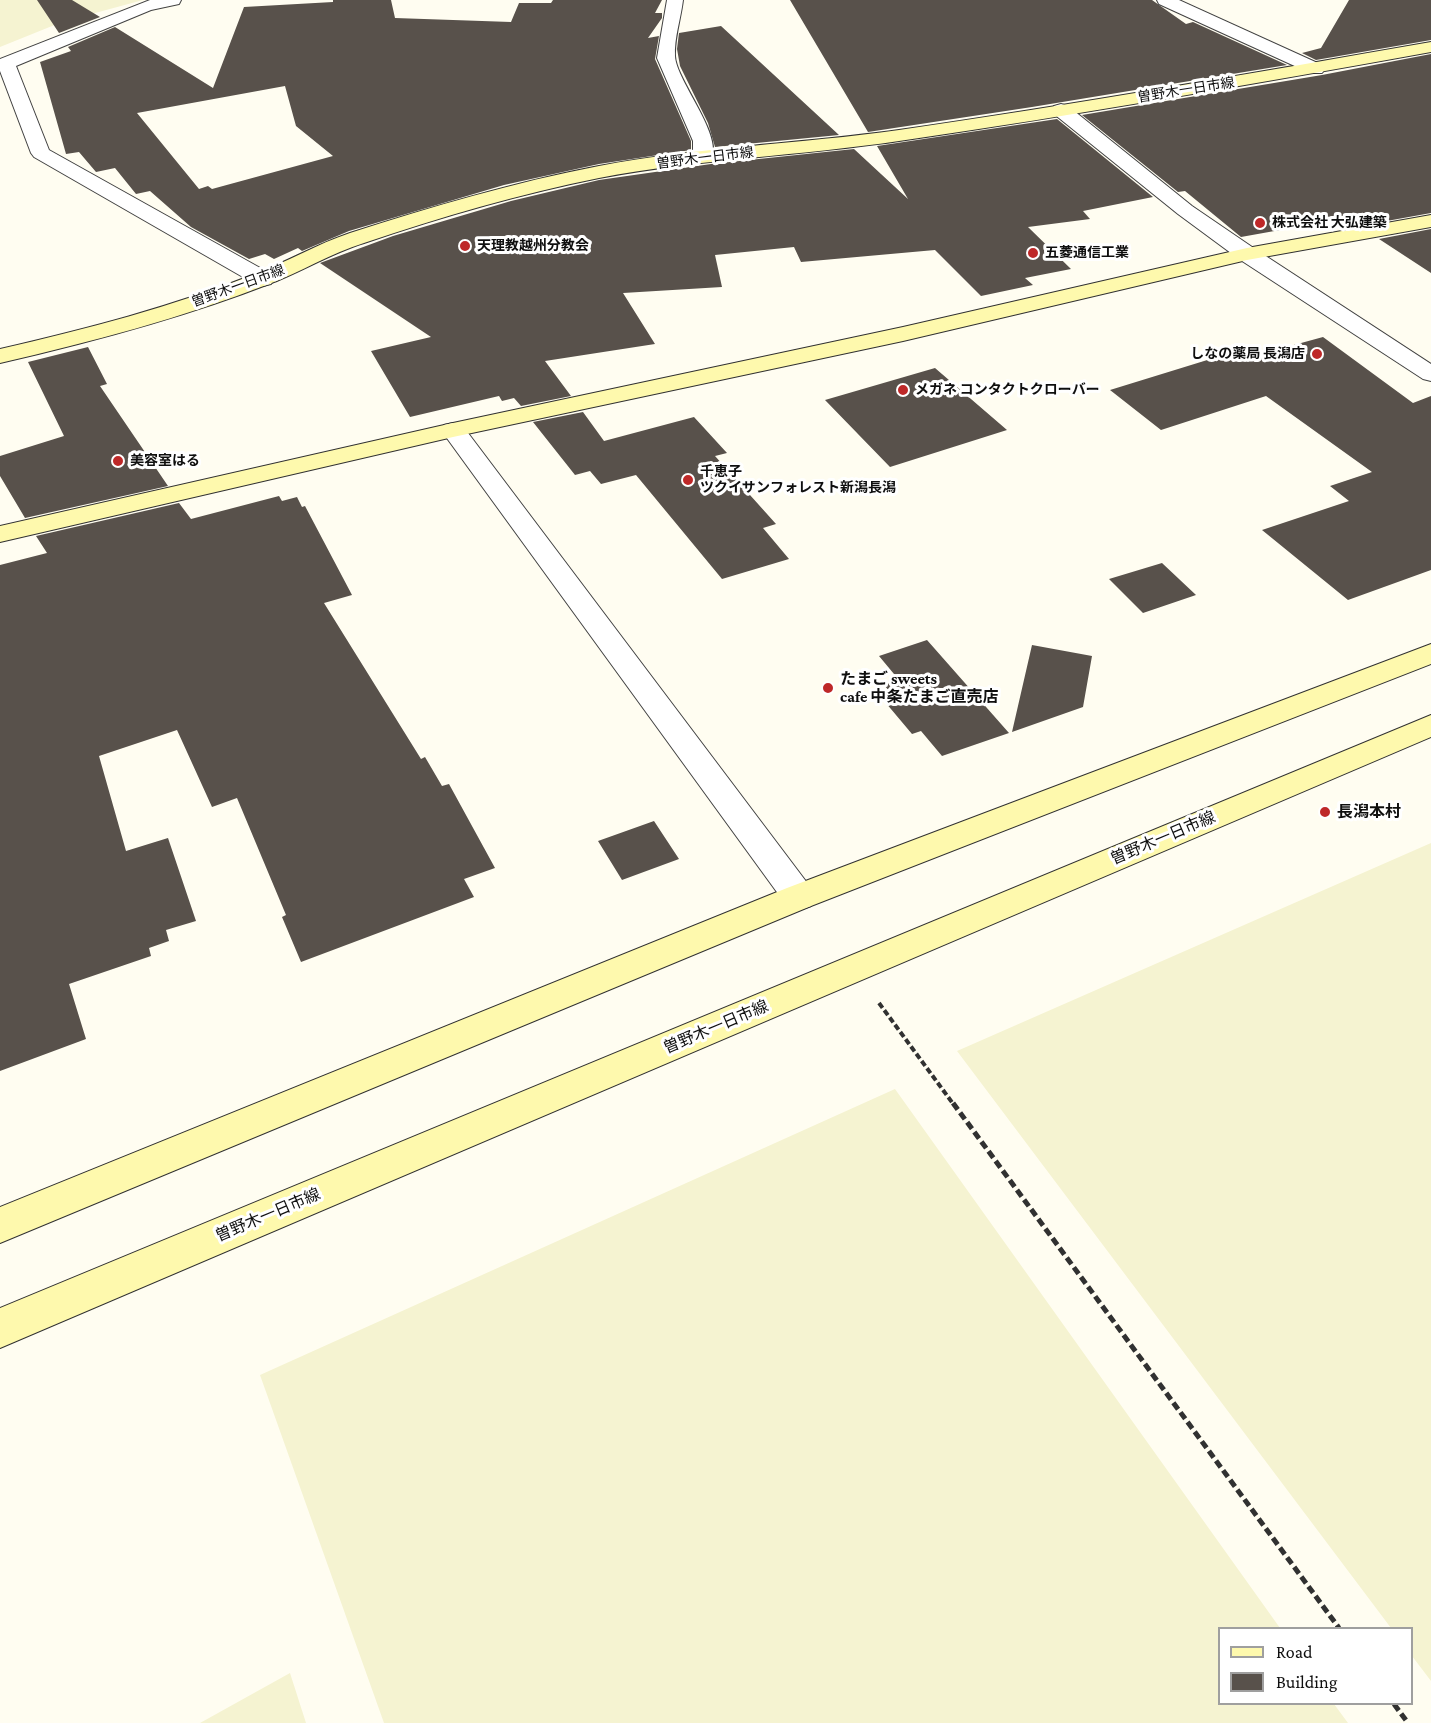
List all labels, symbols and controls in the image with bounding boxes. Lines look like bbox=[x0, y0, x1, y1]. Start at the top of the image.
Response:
street label: 曽野木一日市線 bbox=[1136, 74, 1236, 106]
street label: 曽野木一日市線 bbox=[655, 144, 755, 172]
place label: 株式会社 大弘建築 bbox=[1272, 215, 1387, 231]
marker: 株式会社 大弘建築 bbox=[1253, 216, 1267, 230]
place label: 天理教越州分教会 bbox=[477, 238, 589, 254]
marker: 天理教越州分教会 bbox=[458, 239, 472, 253]
place label: 五菱通信工業 bbox=[1045, 245, 1129, 261]
marker: 五菱通信工業 bbox=[1026, 246, 1040, 260]
street label: 曽野木一日市線 bbox=[189, 261, 287, 311]
place label: しなの薬局 長潟店 bbox=[1190, 346, 1305, 362]
marker: しなの薬局 長潟店 bbox=[1310, 347, 1324, 361]
place label: メガネ コンタクトクローバー bbox=[915, 382, 1100, 398]
marker: メガネ コンタクトクローバー bbox=[896, 383, 910, 397]
place label: 美容室はる bbox=[130, 453, 200, 469]
marker: 美容室はる bbox=[111, 454, 125, 468]
place label: 千恵子 ツクイサンフォレスト新潟長潟 bbox=[700, 464, 896, 496]
marker: 千恵子 ツクイサンフォレスト新潟長潟 bbox=[681, 473, 695, 487]
place label: たまご sweets cafe 中条たまご直売店 bbox=[840, 669, 999, 707]
marker: たまご sweets cafe 中条たまご直売店 bbox=[821, 681, 835, 695]
place label: 長潟本村 bbox=[1337, 802, 1401, 822]
marker: 長潟本村 bbox=[1318, 805, 1332, 819]
street label: 曽野木一日市線 bbox=[1108, 807, 1218, 869]
street label: 曽野木一日市線 bbox=[661, 996, 771, 1058]
street label: 曽野木一日市線 bbox=[213, 1184, 323, 1246]
legend bbox=[1218, 1627, 1413, 1705]
text: Road bbox=[1276, 1642, 1313, 1662]
text: Building bbox=[1276, 1672, 1337, 1692]

